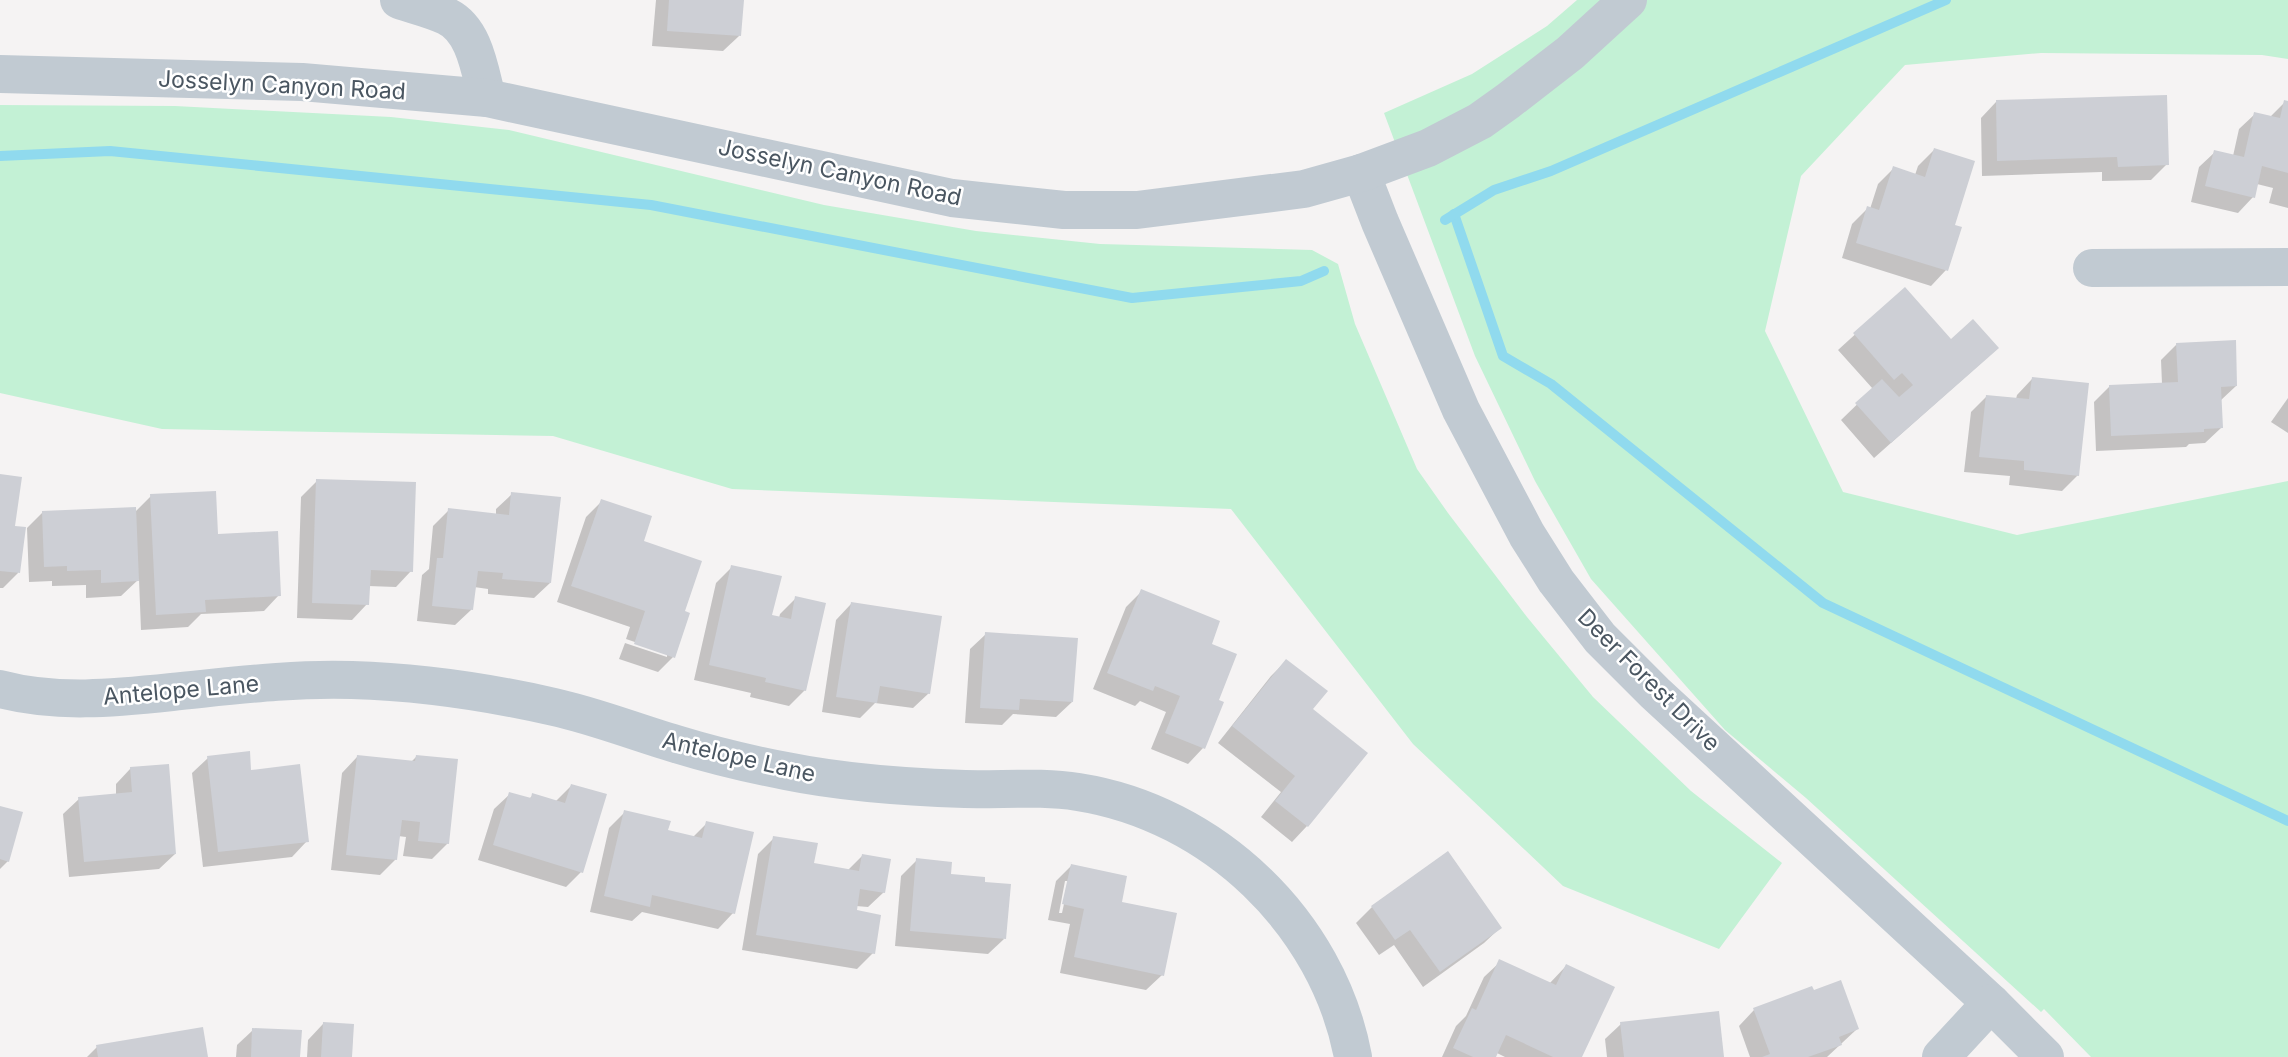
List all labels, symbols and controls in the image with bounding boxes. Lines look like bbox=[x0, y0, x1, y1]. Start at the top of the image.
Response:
street label: Josselyn Canyon Road bbox=[157, 65, 407, 105]
street label: Josselyn Canyon Road bbox=[716, 133, 964, 211]
street label: Deer Forest Drive bbox=[1572, 603, 1726, 757]
street label: Antelope Lane bbox=[102, 669, 260, 711]
street label: Antelope Lane bbox=[660, 726, 818, 788]

